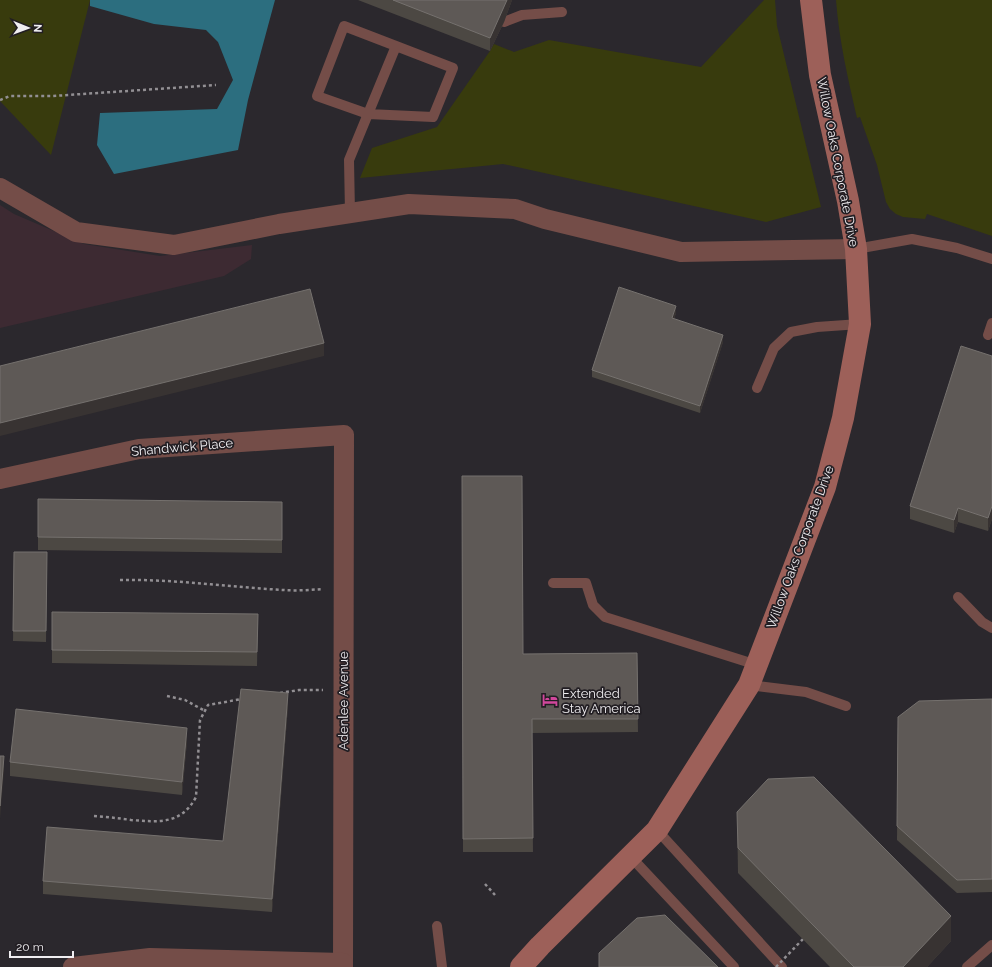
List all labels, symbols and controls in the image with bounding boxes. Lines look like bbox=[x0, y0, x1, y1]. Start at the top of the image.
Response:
north arrow bbox=[8, 8, 48, 48]
text: N bbox=[31, 24, 44, 32]
street label: Willow Oaks Corporate Drive bbox=[814, 76, 862, 248]
street label: Shandwick Place bbox=[130, 435, 234, 459]
street label: Willow Oaks Corporate Drive bbox=[763, 463, 837, 631]
street label: Adenlee Avenue bbox=[336, 651, 351, 751]
place label: Extended Stay America bbox=[562, 686, 641, 716]
hotel icon: Extended Stay America bbox=[541, 691, 559, 709]
scale bar bbox=[10, 933, 73, 959]
text: 20 m bbox=[16, 940, 44, 954]

